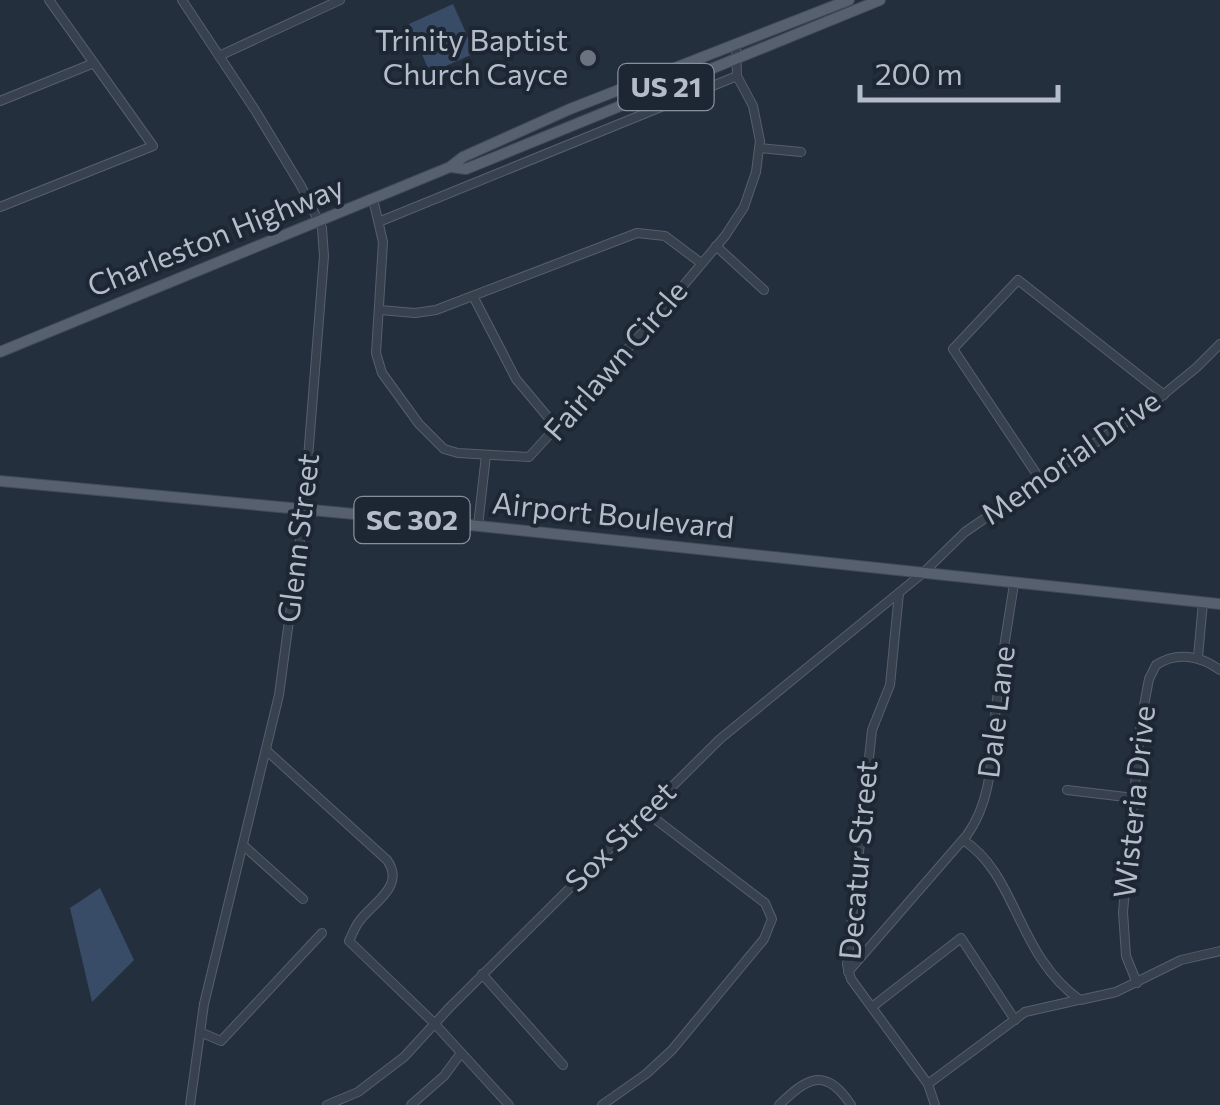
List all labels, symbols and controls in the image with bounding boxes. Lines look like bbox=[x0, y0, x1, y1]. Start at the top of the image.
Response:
place label: Trinity Baptist Church Cayce bbox=[375, 20, 568, 91]
scale bar bbox=[860, 40, 1058, 102]
marker: Trinity Baptist Church Cayce bbox=[577, 47, 599, 69]
text: 200 m bbox=[875, 54, 963, 91]
road number: US 21 bbox=[618, 64, 714, 110]
street label: Charleston Highway bbox=[81, 166, 349, 303]
street label: Fairlawn Circle bbox=[535, 272, 694, 447]
street label: Memorial Drive bbox=[973, 381, 1166, 531]
street label: Glenn Street bbox=[268, 451, 325, 624]
street label: Airport Boulevard bbox=[491, 482, 736, 545]
road number: SC 302 bbox=[354, 497, 470, 543]
street label: Dale Lane bbox=[968, 644, 1021, 780]
street label: Wisteria Drive bbox=[1104, 704, 1161, 900]
street label: Decatur Street bbox=[829, 759, 884, 961]
street label: Sox Street bbox=[556, 772, 682, 898]

